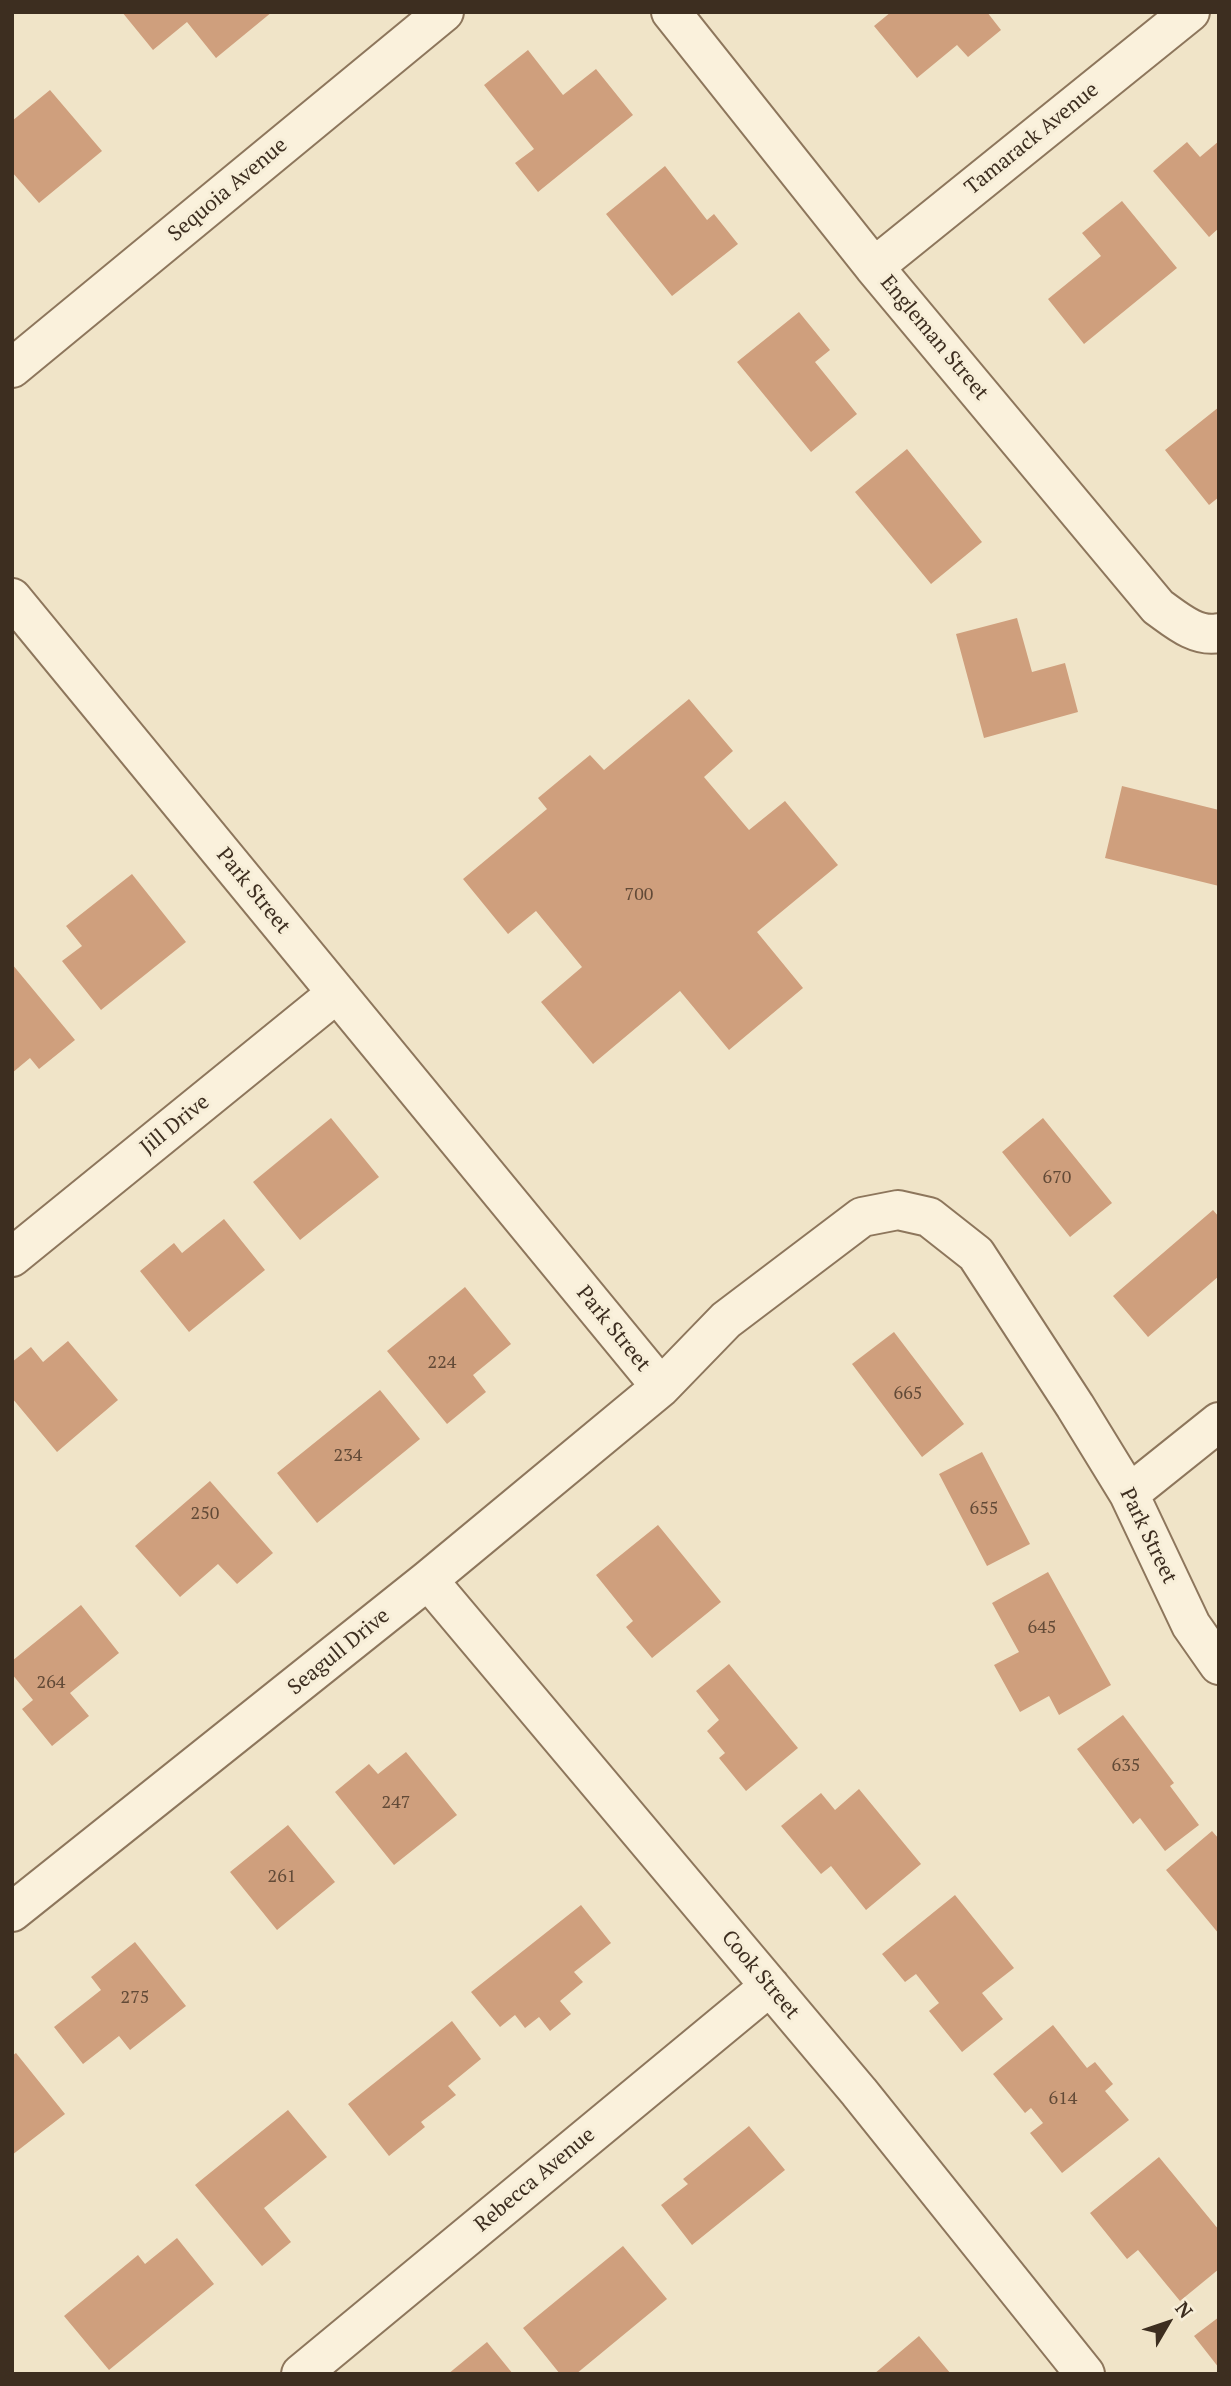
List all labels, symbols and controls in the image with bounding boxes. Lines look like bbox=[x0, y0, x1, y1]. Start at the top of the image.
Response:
street label: Tamarack Avenue bbox=[960, 77, 1104, 201]
street label: Sequoia Avenue bbox=[163, 133, 293, 247]
street label: Engleman Street bbox=[875, 271, 993, 405]
street label: Park Street bbox=[211, 843, 295, 939]
house number: 700 bbox=[625, 884, 653, 906]
street label: Jill Drive bbox=[135, 1090, 215, 1160]
house number: 670 bbox=[1043, 1167, 1071, 1189]
street label: Park Street bbox=[571, 1281, 655, 1377]
house number: 224 bbox=[428, 1352, 456, 1374]
house number: 665 bbox=[894, 1383, 922, 1405]
house number: 234 bbox=[334, 1445, 362, 1467]
street label: Park Street bbox=[1114, 1484, 1182, 1588]
house number: 655 bbox=[970, 1498, 998, 1520]
house number: 250 bbox=[191, 1503, 219, 1525]
street label: Seagull Drive bbox=[283, 1603, 395, 1701]
house number: 645 bbox=[1028, 1617, 1056, 1639]
house number: 264 bbox=[37, 1672, 65, 1694]
house number: 635 bbox=[1112, 1755, 1140, 1777]
house number: 247 bbox=[382, 1792, 410, 1814]
house number: 261 bbox=[268, 1866, 296, 1888]
street label: Cook Street bbox=[716, 1925, 804, 2025]
house number: 275 bbox=[121, 1987, 149, 2009]
house number: 614 bbox=[1049, 2088, 1077, 2110]
street label: Rebecca Avenue bbox=[470, 2122, 600, 2238]
north arrow bbox=[1133, 2288, 1203, 2358]
text: N bbox=[1170, 2296, 1199, 2323]

